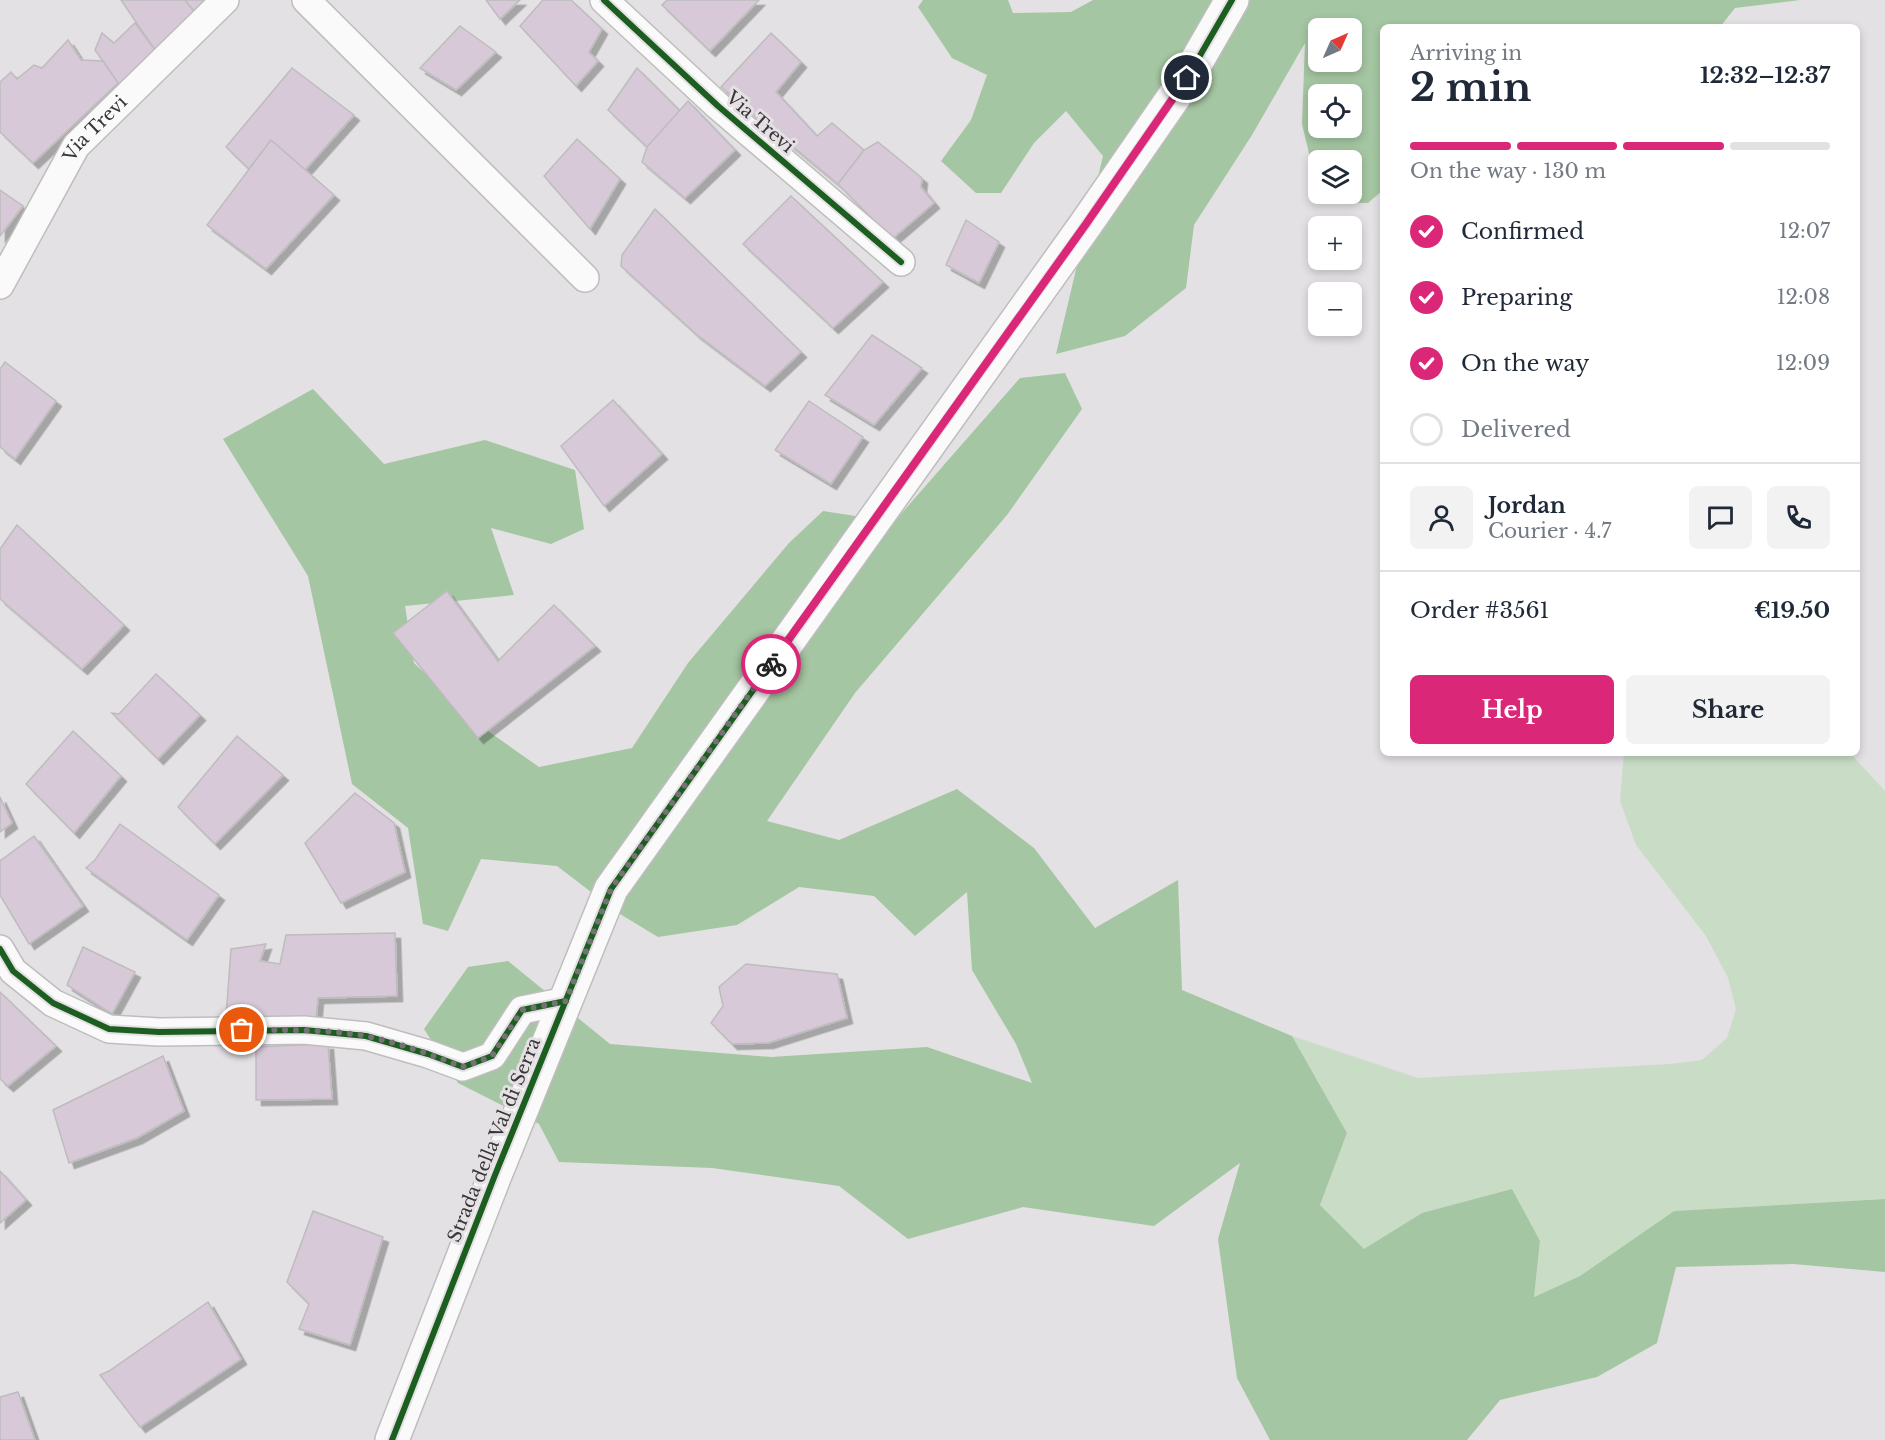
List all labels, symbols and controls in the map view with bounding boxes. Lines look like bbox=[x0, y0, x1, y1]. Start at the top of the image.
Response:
north arrow bbox=[1308, 18, 1362, 72]
map controls bbox=[1308, 18, 1362, 336]
text: Arriving in bbox=[1410, 41, 1522, 65]
pin bbox=[1161, 52, 1212, 103]
icon: home bbox=[1170, 61, 1203, 94]
text: 12:32–12:37 bbox=[1700, 62, 1830, 89]
text: 2 min bbox=[1410, 63, 1531, 112]
button: locate bbox=[1308, 84, 1362, 138]
street label: Via Trevi bbox=[721, 86, 799, 158]
street label: Via Trevi bbox=[58, 91, 132, 166]
button: layers bbox=[1308, 150, 1362, 204]
text: On the way · 130 m bbox=[1410, 159, 1606, 183]
icon: check bbox=[1410, 215, 1443, 248]
button: + bbox=[1308, 216, 1362, 270]
text: Confirmed bbox=[1461, 218, 1584, 245]
text: 12:07 bbox=[1779, 219, 1830, 243]
icon: check bbox=[1410, 281, 1443, 314]
button: − bbox=[1308, 282, 1362, 336]
text: Preparing bbox=[1461, 284, 1572, 311]
text: 12:08 bbox=[1777, 285, 1830, 309]
icon: check bbox=[1410, 347, 1443, 380]
text: On the way bbox=[1461, 350, 1589, 377]
text: 12:09 bbox=[1776, 351, 1830, 375]
text: Delivered bbox=[1461, 416, 1571, 443]
button: person bbox=[1410, 486, 1473, 549]
button: chat bbox=[1689, 486, 1752, 549]
button: phone bbox=[1767, 486, 1830, 549]
text: Jordan bbox=[1488, 492, 1566, 519]
text: Courier · 4.7 bbox=[1488, 519, 1611, 543]
text: Order #3561 bbox=[1410, 597, 1549, 624]
text: €19.50 bbox=[1754, 597, 1830, 624]
courier bbox=[741, 634, 801, 694]
icon: bike bbox=[755, 648, 788, 681]
button: Help bbox=[1410, 675, 1614, 744]
button: Share bbox=[1626, 675, 1830, 744]
pin bbox=[216, 1004, 267, 1055]
icon: bag bbox=[225, 1013, 258, 1046]
street label: Strada della Val di Serra bbox=[443, 1035, 545, 1245]

